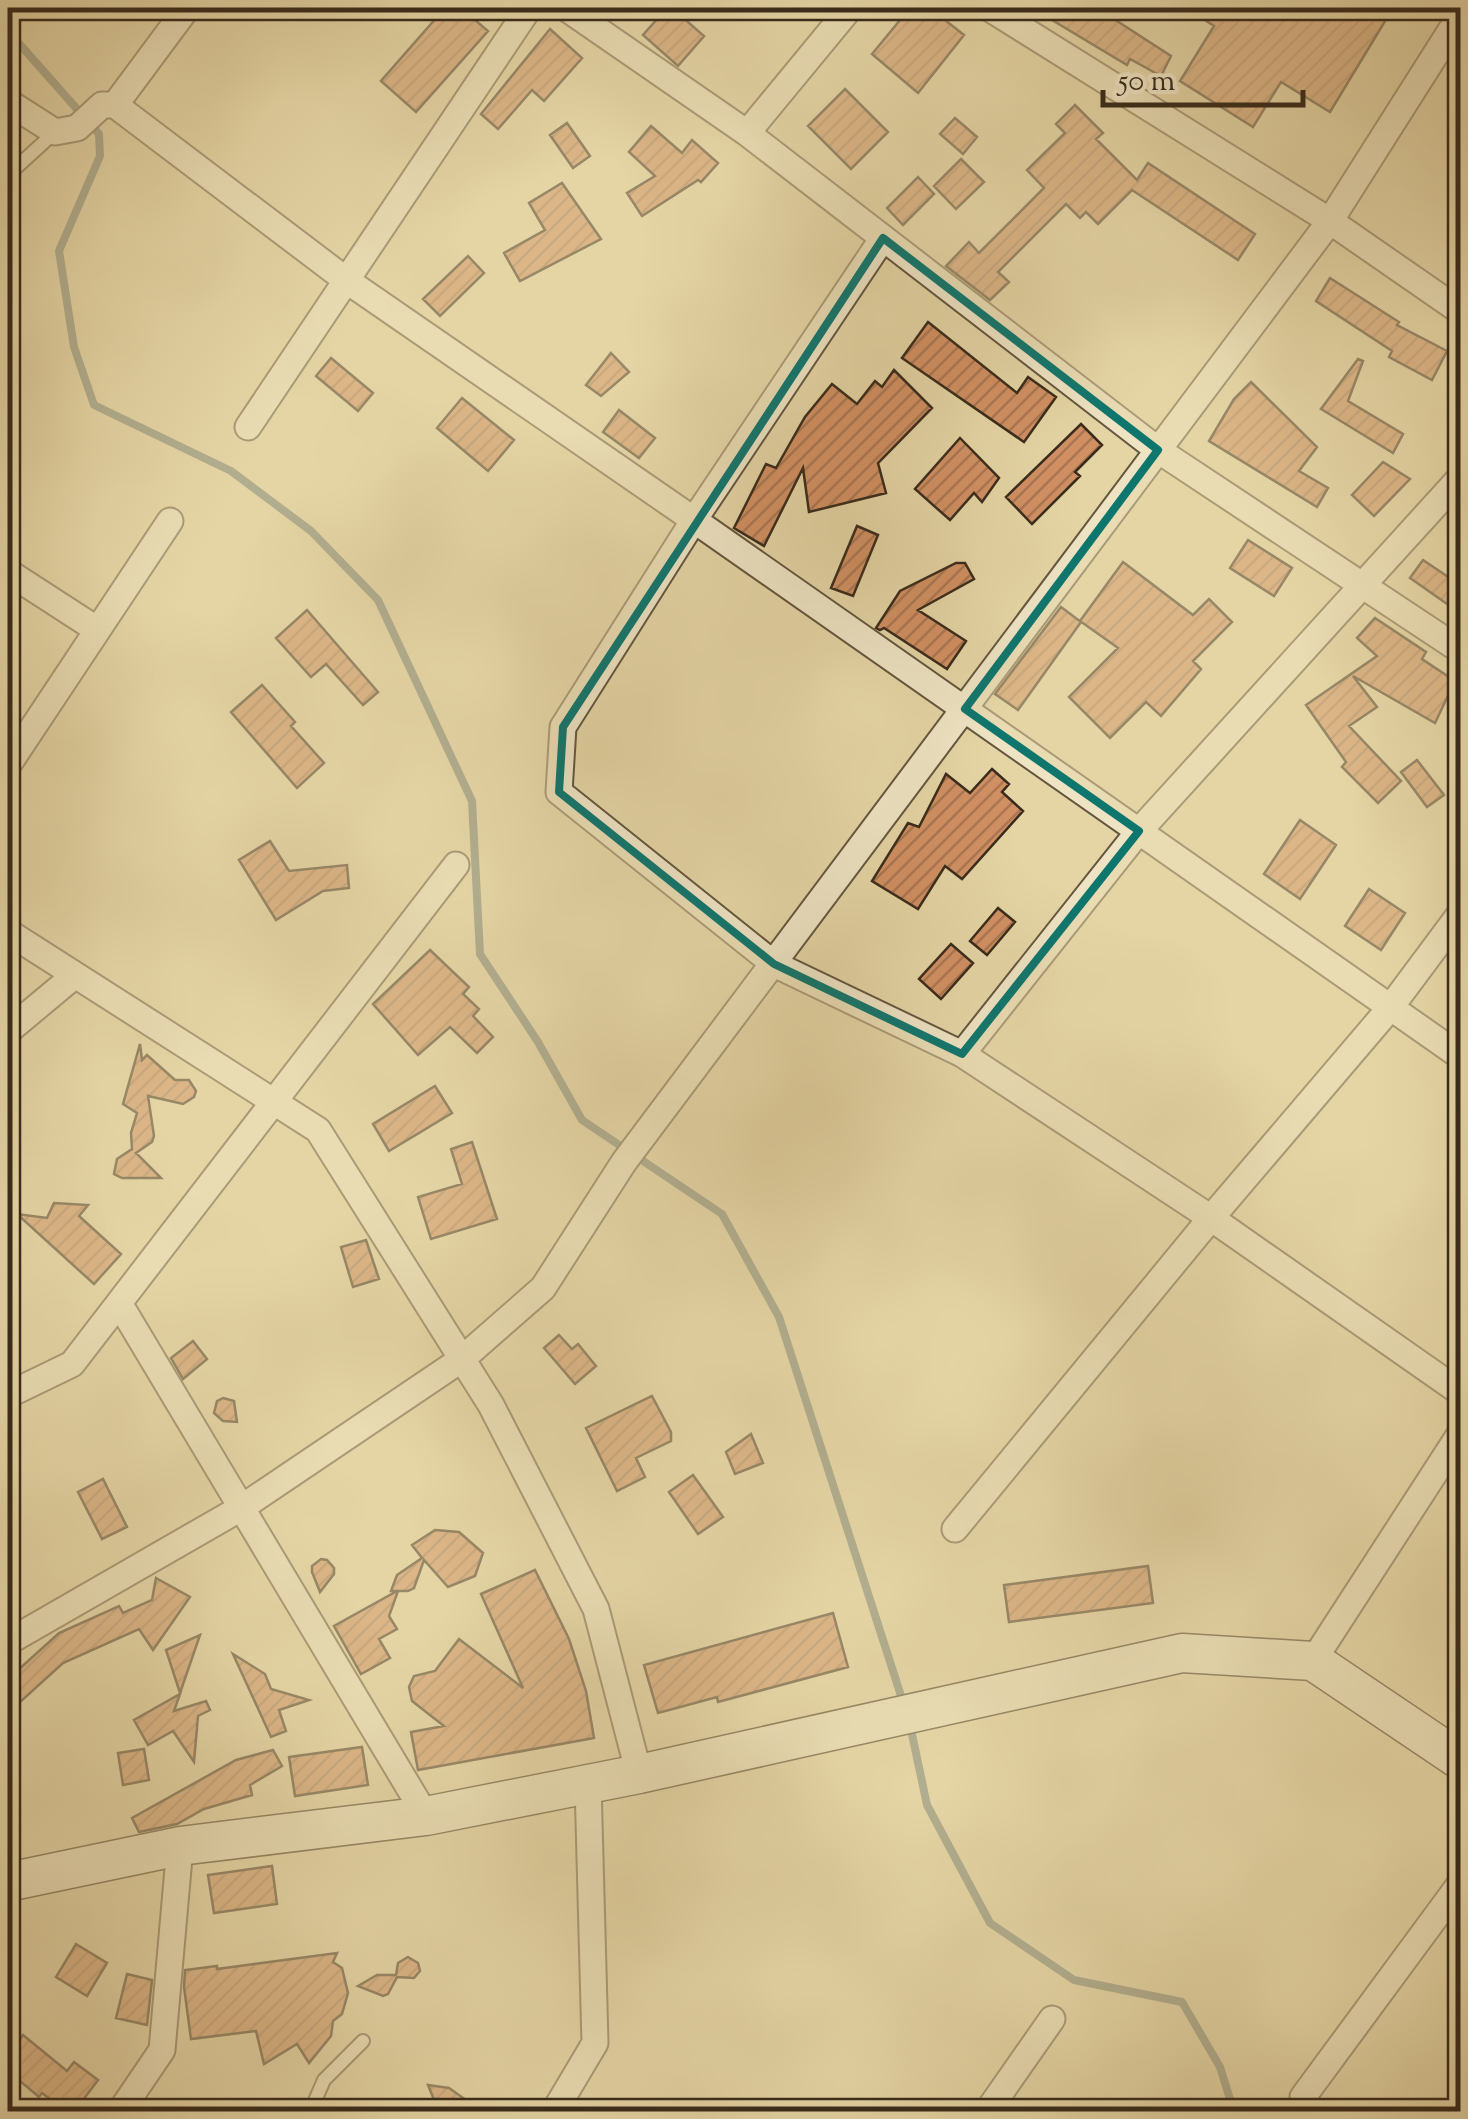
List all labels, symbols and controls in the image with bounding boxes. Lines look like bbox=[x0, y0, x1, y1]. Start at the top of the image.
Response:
scale bar bbox=[1103, 45, 1303, 107]
text: 50 m bbox=[1116, 61, 1176, 104]

